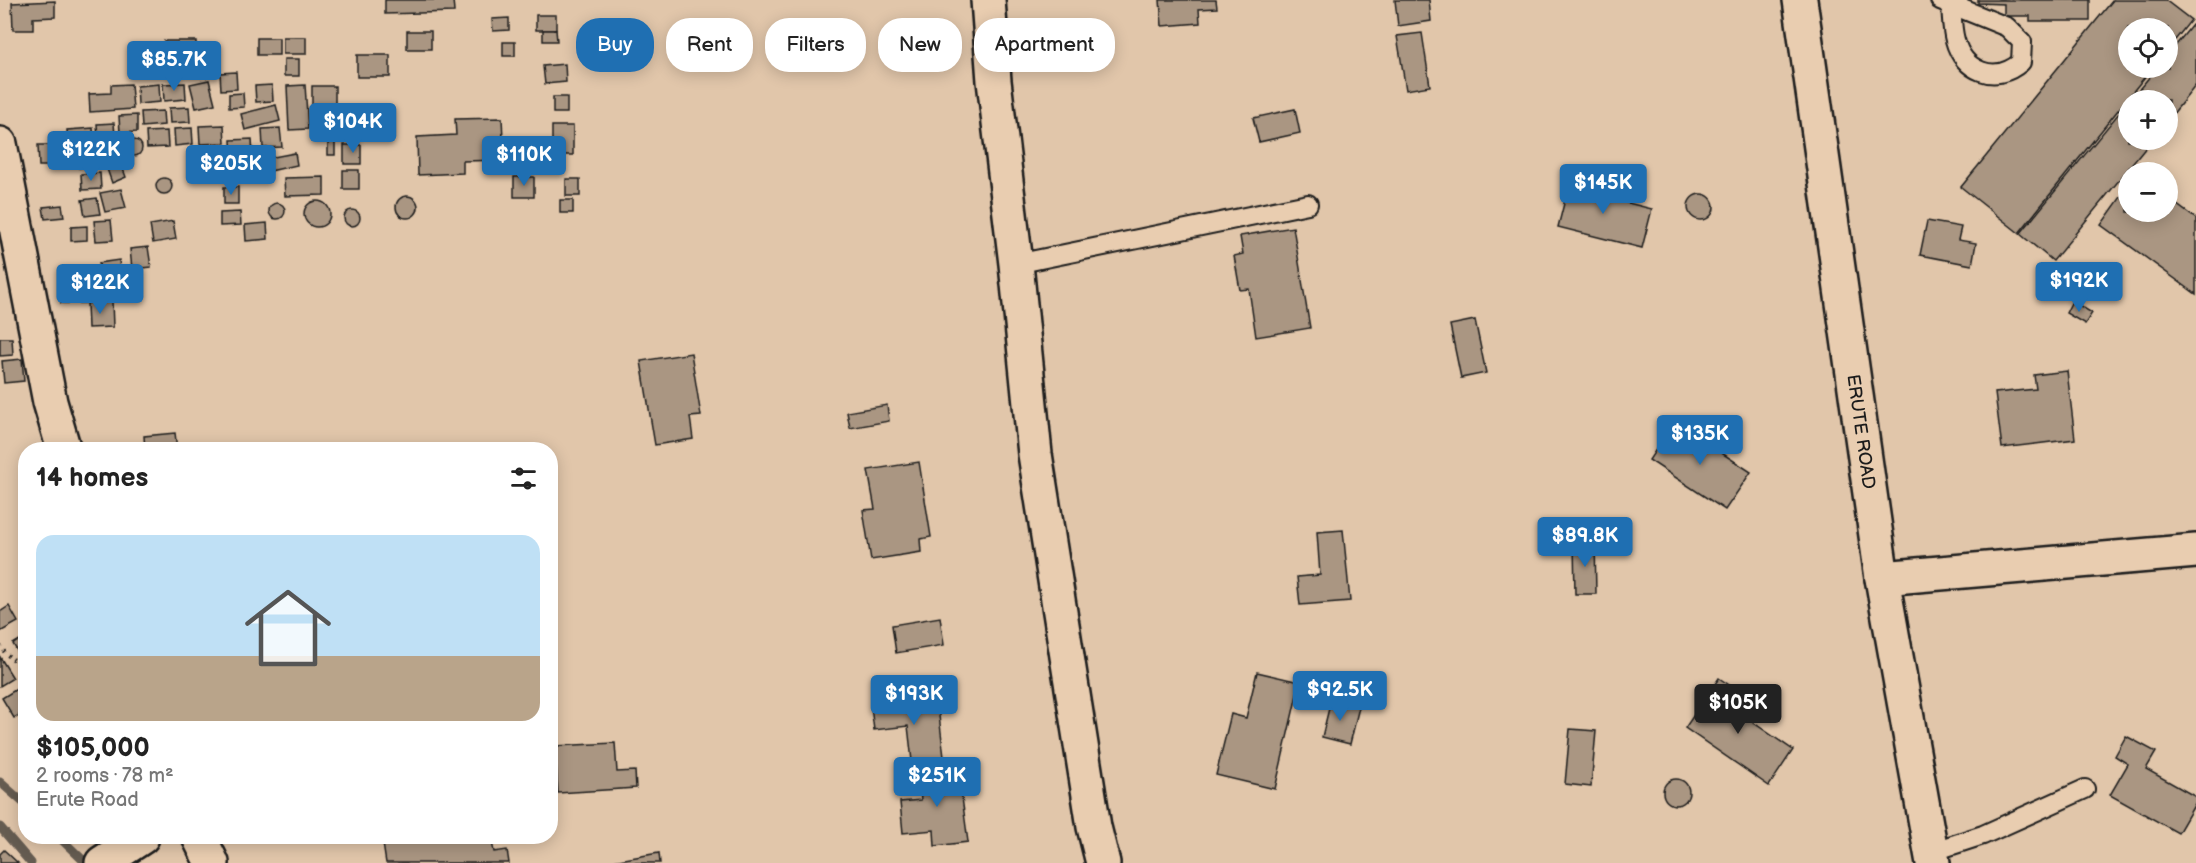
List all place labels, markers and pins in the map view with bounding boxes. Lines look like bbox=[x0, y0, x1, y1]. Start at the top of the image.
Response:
pin: $85.7K bbox=[125, 41, 223, 92]
pin: $104K bbox=[311, 103, 395, 154]
pin: $122K bbox=[49, 131, 133, 182]
pin: $110K bbox=[482, 136, 566, 187]
pin: $205K bbox=[189, 145, 273, 196]
pin: $145K bbox=[1561, 164, 1645, 215]
pin: $192K bbox=[2037, 262, 2121, 313]
pin: $122K bbox=[58, 264, 142, 315]
pin: $135K bbox=[1658, 415, 1742, 466]
pin: $89.8K bbox=[1536, 517, 1634, 568]
pin: $92.5K bbox=[1291, 671, 1389, 722]
pin: $193K bbox=[872, 675, 956, 726]
pin: $105K bbox=[1696, 684, 1780, 735]
pin: $251K bbox=[895, 757, 979, 808]

